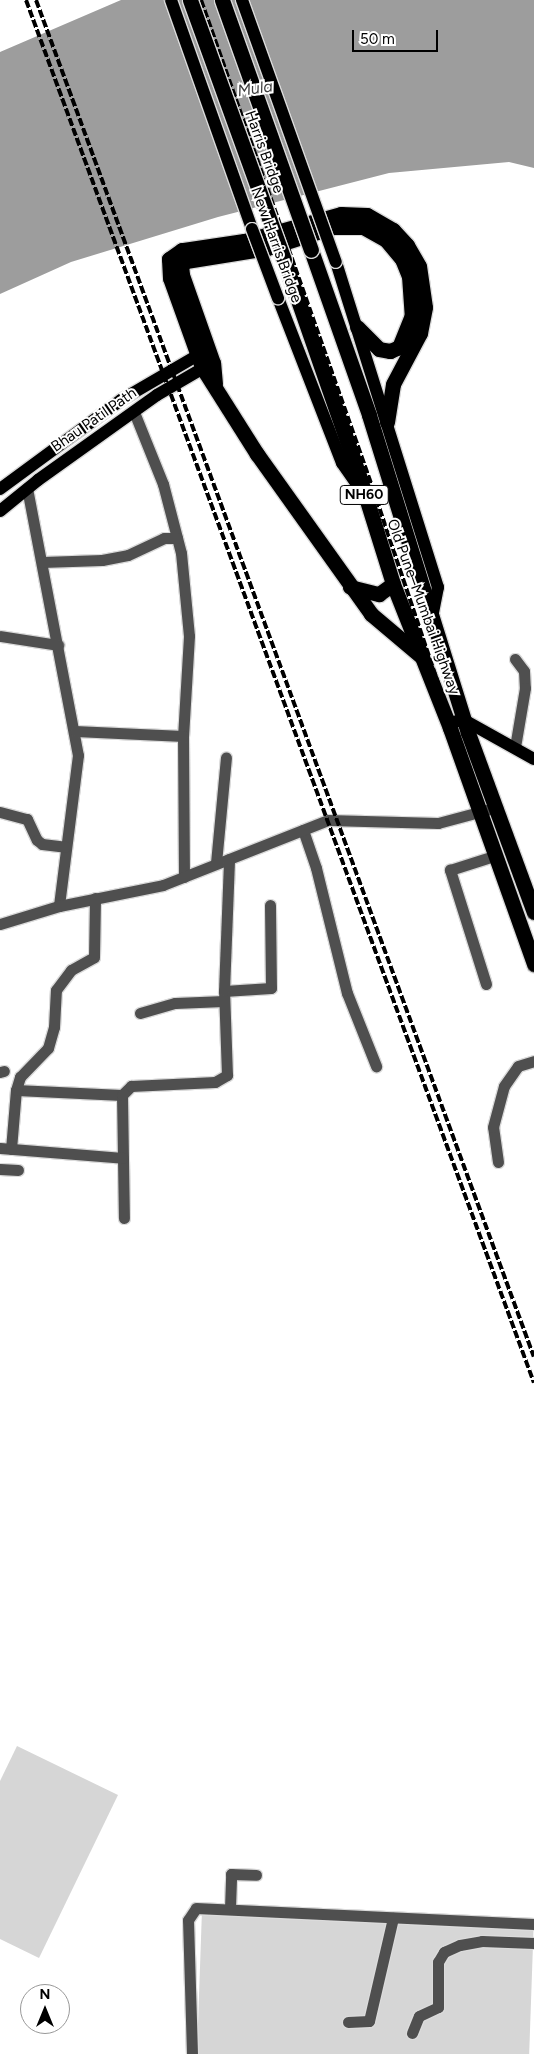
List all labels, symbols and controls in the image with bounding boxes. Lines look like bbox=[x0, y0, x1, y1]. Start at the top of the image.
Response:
scale bar bbox=[354, 20, 440, 52]
text: 50 m bbox=[360, 30, 395, 48]
water label: Mula bbox=[236, 77, 274, 101]
street label: Harris Bridge bbox=[241, 108, 287, 196]
street label: New Harris Bridge bbox=[247, 185, 305, 305]
street label: Bhau Patil Path bbox=[48, 384, 140, 456]
road number: NH60 bbox=[339, 484, 389, 506]
street label: Old Pune–Mumbai Highway bbox=[383, 517, 463, 697]
north arrow bbox=[20, 1984, 70, 2034]
text: N bbox=[40, 1986, 50, 2003]

